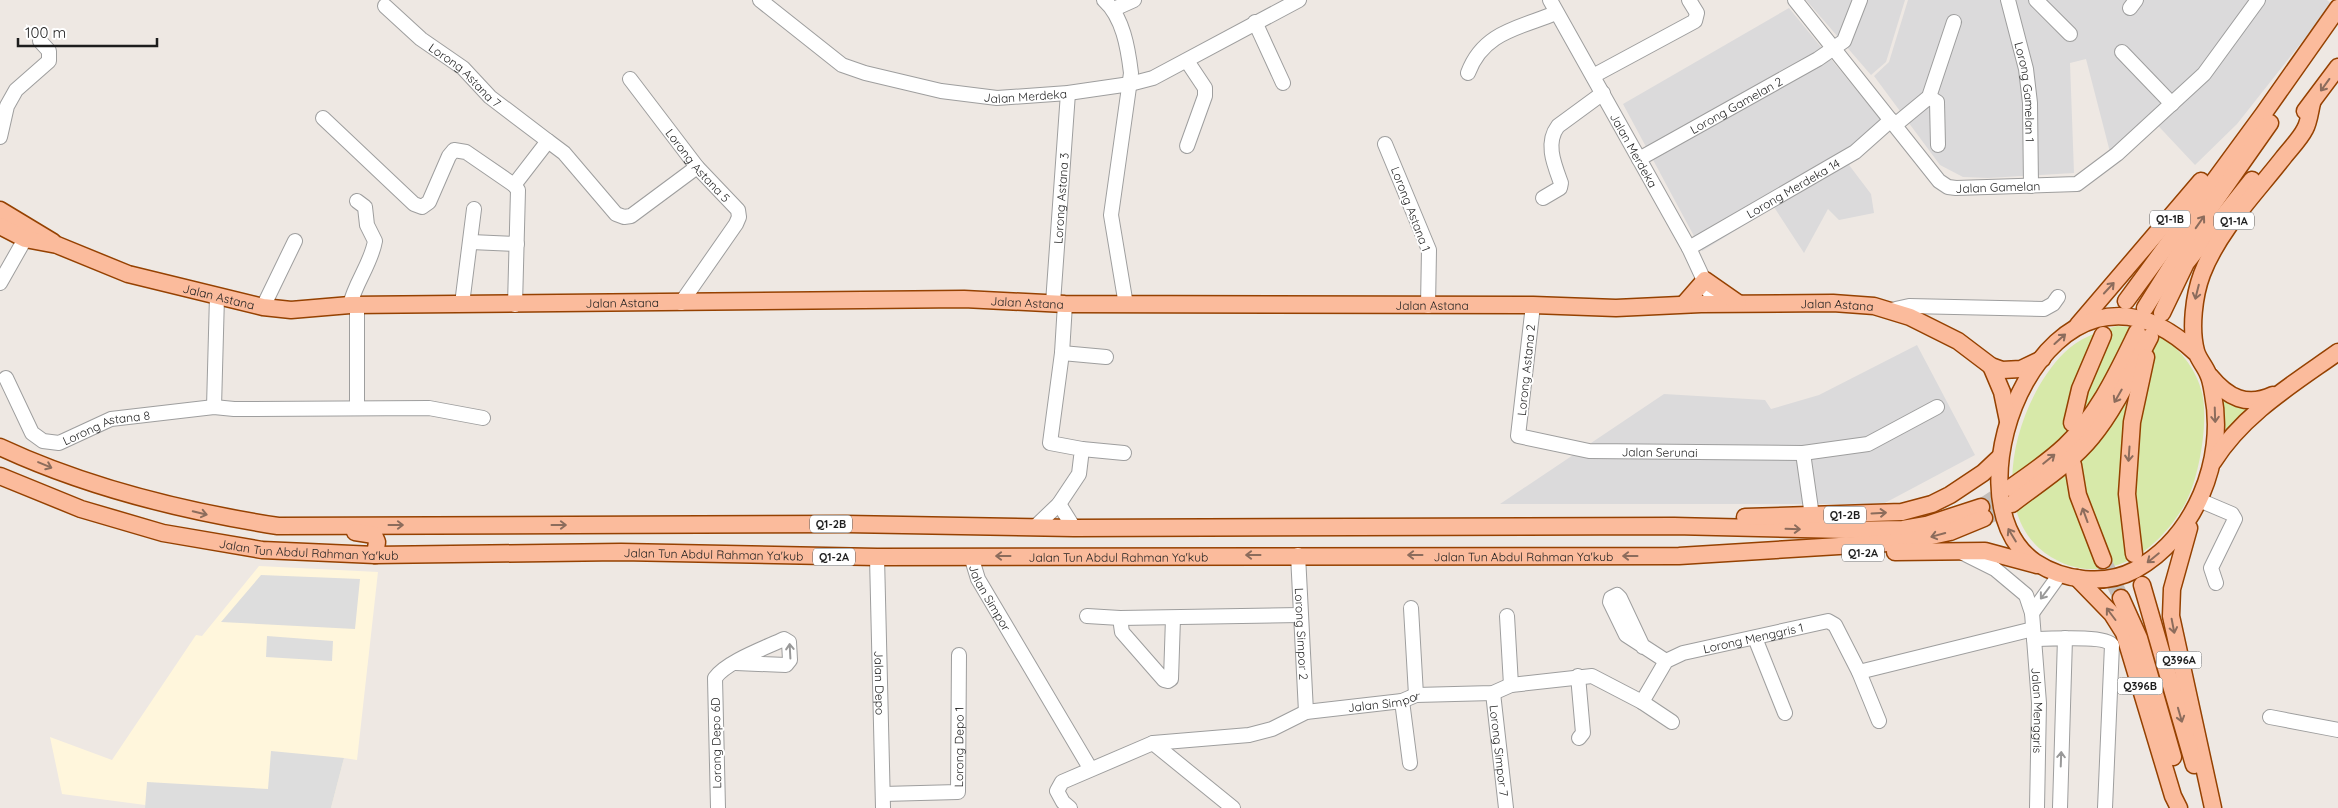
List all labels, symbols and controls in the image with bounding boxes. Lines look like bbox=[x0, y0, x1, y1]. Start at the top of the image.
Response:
scale bar bbox=[18, 15, 156, 47]
text: 100 m bbox=[25, 23, 66, 42]
street label: Lorong Astana 7 bbox=[426, 39, 504, 110]
street label: Lorong Gamelan 1 bbox=[2012, 40, 2038, 142]
street label: Lorong Gamelan 2 bbox=[1687, 73, 1785, 137]
one-way arrow bbox=[2320, 78, 2330, 92]
street label: Jalan Merdeka bbox=[983, 86, 1067, 106]
street label: Jalan Merdeka bbox=[1607, 110, 1661, 190]
street label: Lorong Astana 5 bbox=[663, 125, 734, 205]
street label: Lorong Astana 3 bbox=[1050, 152, 1071, 244]
street label: Lorong Merdeka 14 bbox=[1743, 155, 1842, 221]
street label: Lorong Astana 1 bbox=[1388, 164, 1434, 254]
street label: Jalan Gamelan bbox=[1955, 178, 2040, 196]
road number: Q1-1B bbox=[2150, 210, 2190, 228]
road number: Q1-1A bbox=[2214, 212, 2254, 230]
one-way arrow bbox=[2195, 215, 2205, 229]
street label: Jalan Astana bbox=[181, 280, 256, 312]
one-way arrow bbox=[2103, 282, 2115, 294]
one-way arrow bbox=[2192, 284, 2201, 300]
street label: Jalan Astana bbox=[990, 293, 1064, 311]
street label: Jalan Astana bbox=[585, 294, 659, 310]
street label: Jalan Astana bbox=[1800, 295, 1874, 313]
street label: Jalan Astana bbox=[1395, 297, 1469, 312]
street label: Lorong Astana 2 bbox=[1514, 323, 1538, 416]
one-way arrow bbox=[2054, 334, 2067, 345]
one-way arrow bbox=[2113, 388, 2123, 402]
one-way arrow bbox=[2210, 406, 2220, 422]
street label: Lorong Astana 8 bbox=[60, 407, 151, 448]
street label: Jalan Serunai bbox=[1621, 444, 1698, 460]
one-way arrow bbox=[2125, 446, 2134, 462]
one-way arrow bbox=[2042, 454, 2055, 465]
one-way arrow bbox=[37, 461, 52, 471]
road number: Q1-2B bbox=[1824, 506, 1866, 524]
one-way arrow bbox=[2080, 508, 2089, 523]
one-way arrow bbox=[192, 509, 208, 518]
one-way arrow bbox=[1871, 509, 1887, 518]
road number: Q1-2B bbox=[810, 516, 852, 532]
one-way arrow bbox=[388, 520, 404, 530]
one-way arrow bbox=[550, 520, 567, 530]
one-way arrow bbox=[1784, 524, 1801, 534]
one-way arrow bbox=[2006, 529, 2016, 543]
one-way arrow bbox=[1931, 530, 1947, 540]
street label: Jalan Tun Abdul Rahman Ya'kub bbox=[218, 535, 399, 563]
road number: Q1-2A bbox=[1842, 544, 1884, 562]
street label: Jalan Tun Abdul Rahman Ya'kub bbox=[623, 545, 804, 563]
road number: Q1-2A bbox=[813, 548, 855, 566]
street label: Jalan Tun Abdul Rahman Ya'kub bbox=[1029, 549, 1208, 564]
street label: Jalan Tun Abdul Rahman Ya'kub bbox=[1434, 549, 1613, 564]
one-way arrow bbox=[1245, 550, 1262, 560]
one-way arrow bbox=[1408, 550, 1424, 560]
one-way arrow bbox=[995, 551, 1012, 561]
one-way arrow bbox=[1623, 551, 1639, 561]
one-way arrow bbox=[2147, 552, 2160, 563]
street label: Jalan Simpor bbox=[966, 562, 1015, 634]
one-way arrow bbox=[2040, 586, 2050, 600]
street label: Lorong Simpor 2 bbox=[1292, 587, 1312, 681]
one-way arrow bbox=[2106, 608, 2117, 621]
one-way arrow bbox=[2168, 618, 2178, 634]
street label: Lorong Menggris 1 bbox=[1702, 619, 1805, 656]
one-way arrow bbox=[785, 643, 794, 659]
street label: Jalan Depo bbox=[872, 651, 888, 715]
road number: Q396A bbox=[2156, 652, 2202, 668]
street label: Jalan Menggris bbox=[2029, 667, 2047, 754]
road number: Q396B bbox=[2118, 678, 2162, 694]
street label: Jalan Simpor bbox=[1347, 687, 1420, 715]
street label: Lorong Depo 6D bbox=[708, 697, 724, 789]
street label: Lorong Simpor 7 bbox=[1487, 704, 1512, 797]
street label: Lorong Depo 1 bbox=[951, 707, 966, 787]
one-way arrow bbox=[2176, 707, 2185, 723]
one-way arrow bbox=[2057, 752, 2066, 768]

